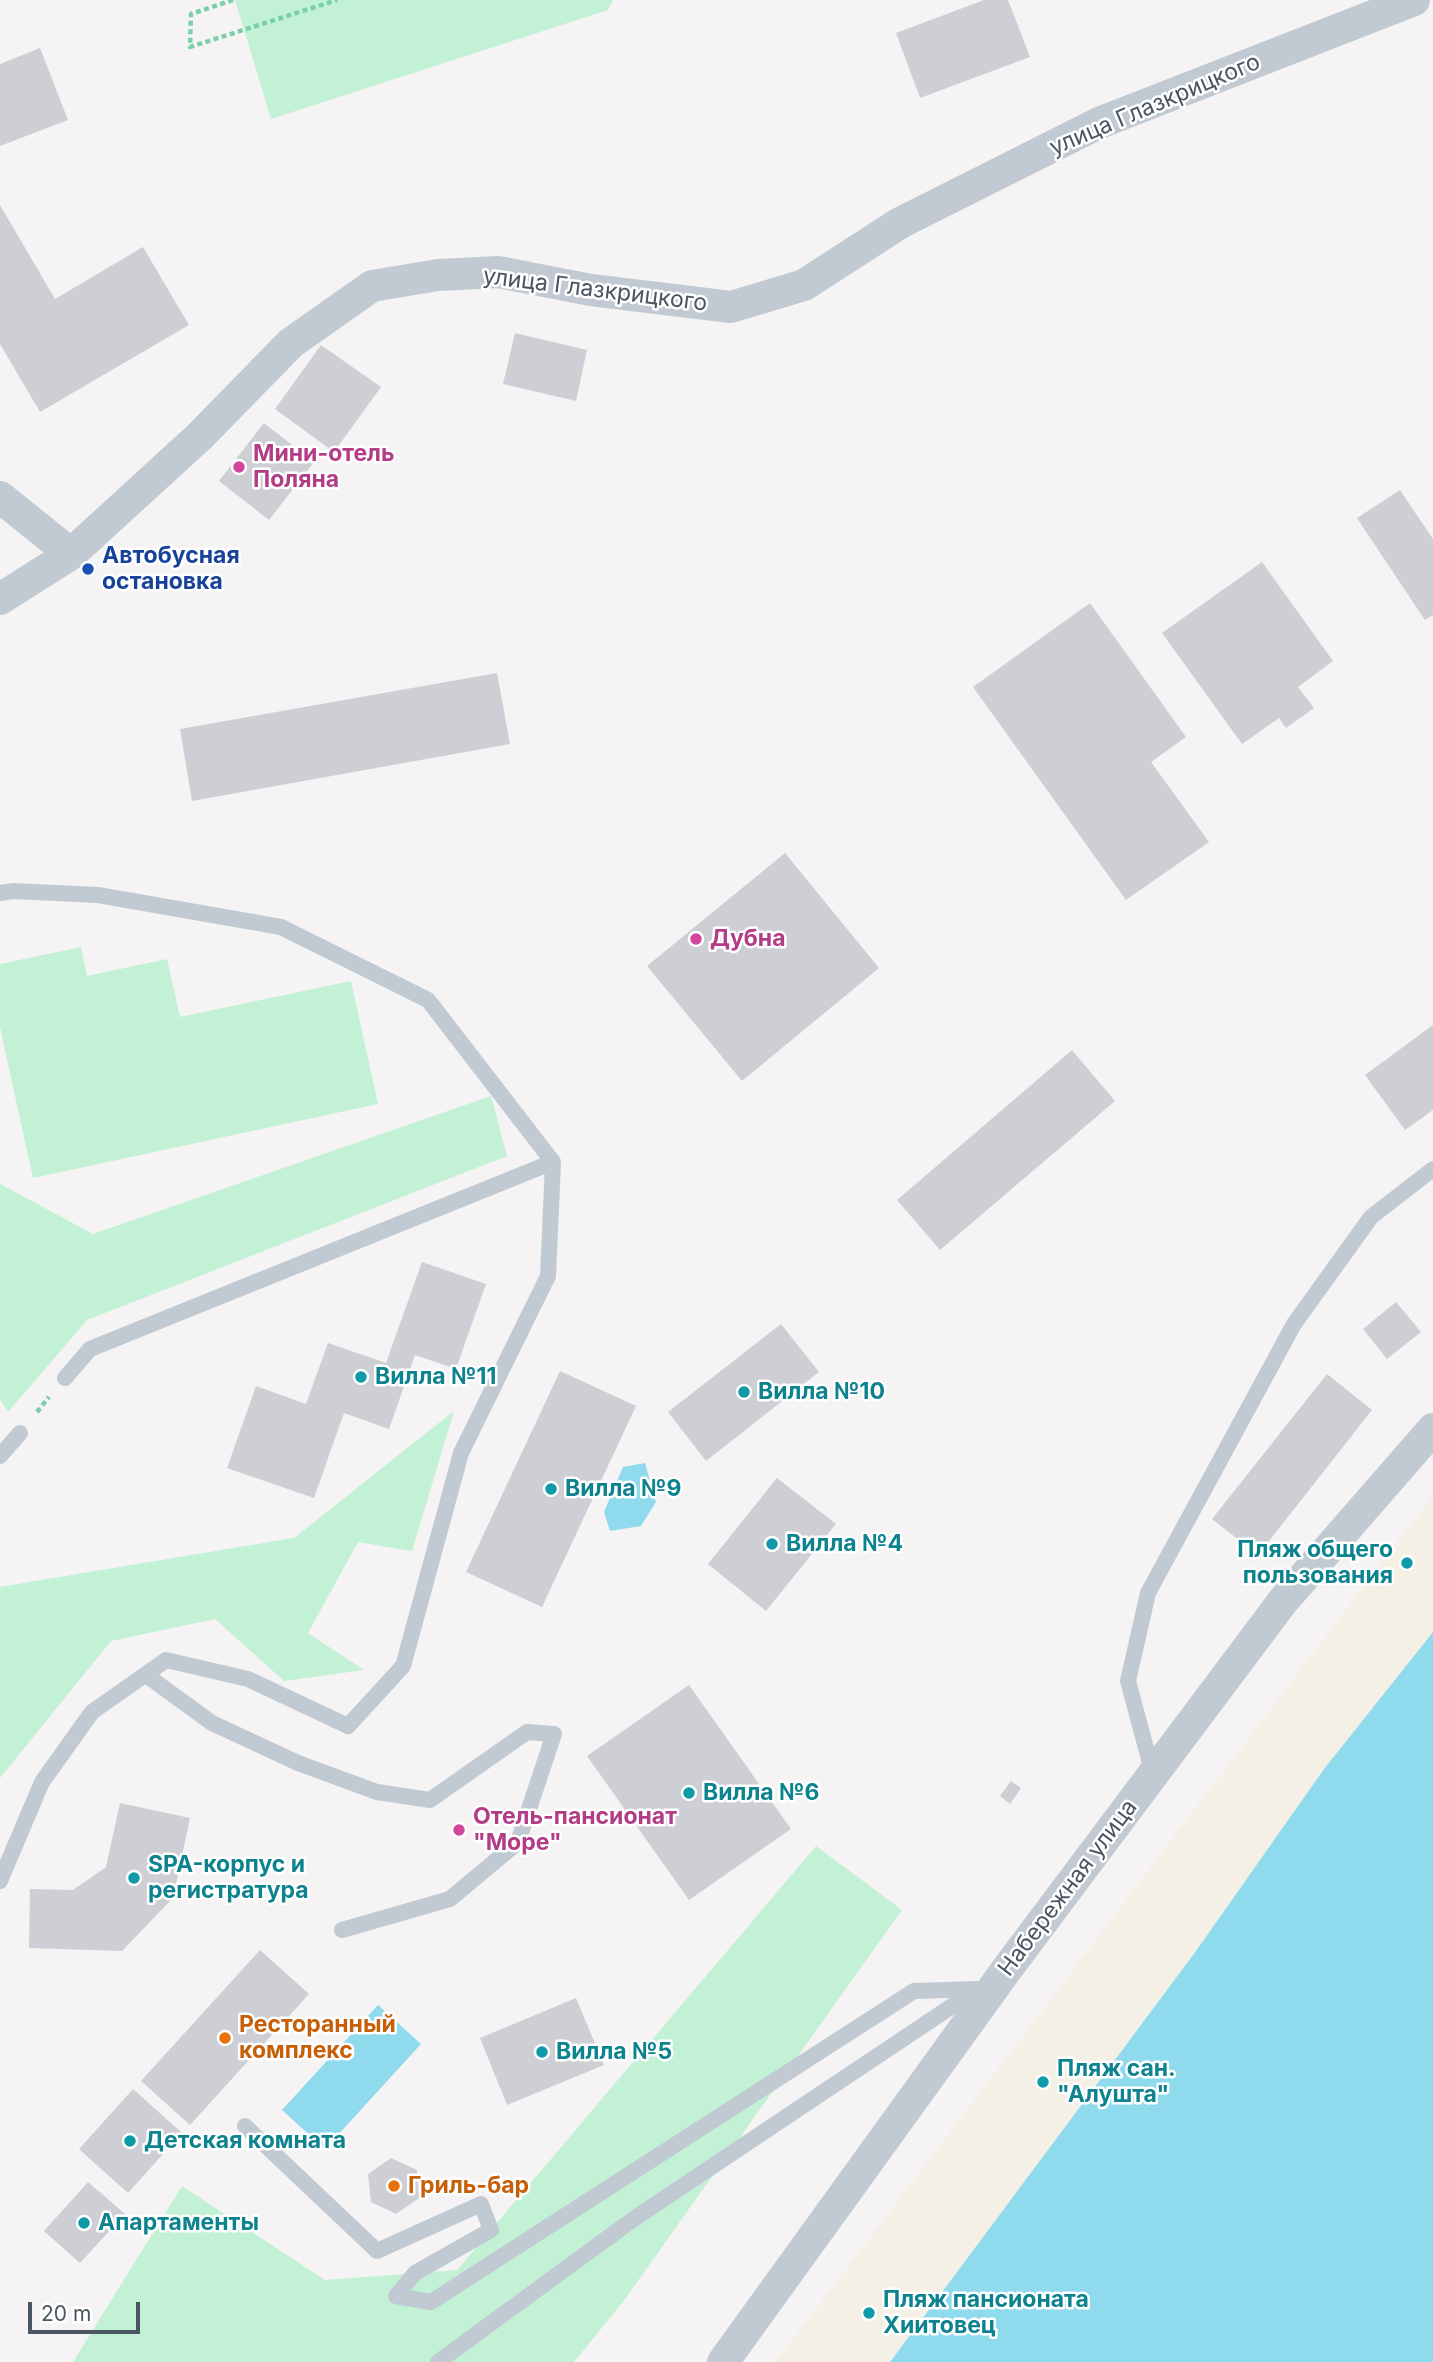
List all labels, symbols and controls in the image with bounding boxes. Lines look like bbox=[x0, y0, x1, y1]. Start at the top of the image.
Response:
street label: улица Глазкрицкого bbox=[1046, 48, 1264, 162]
street label: улица Глазкрицкого bbox=[481, 263, 709, 317]
place label: Мини-отель Поляна bbox=[253, 440, 395, 494]
marker: Мини-отель Поляна bbox=[231, 459, 247, 475]
place label: Автобусная остановка bbox=[102, 542, 240, 596]
marker: Автобусная остановка bbox=[80, 561, 96, 577]
place label: Дубна bbox=[710, 925, 786, 953]
marker: Дубна bbox=[688, 931, 704, 947]
place label: Вилла №11 bbox=[375, 1363, 496, 1391]
marker: Вилла №11 bbox=[353, 1369, 369, 1385]
place label: Вилла №10 bbox=[758, 1378, 885, 1406]
marker: Вилла №10 bbox=[736, 1384, 752, 1400]
place label: Вилла №9 bbox=[565, 1475, 681, 1503]
marker: Вилла №9 bbox=[543, 1481, 559, 1497]
place label: Вилла №4 bbox=[786, 1530, 903, 1558]
marker: Вилла №4 bbox=[764, 1536, 780, 1552]
place label: Пляж общего пользования bbox=[1237, 1536, 1393, 1590]
marker: Пляж общего пользования bbox=[1399, 1555, 1415, 1571]
place label: Вилла №6 bbox=[703, 1779, 819, 1807]
marker: Вилла №6 bbox=[681, 1785, 697, 1801]
street label: Набережная улица bbox=[993, 1794, 1143, 1982]
place label: Отель-пансионат "Море" bbox=[473, 1803, 677, 1857]
marker: Отель-пансионат "Море" bbox=[451, 1822, 467, 1838]
place label: SPA-корпус и регистратура bbox=[148, 1851, 309, 1905]
marker: SPA-корпус и регистратура bbox=[126, 1870, 142, 1886]
place label: Ресторанный комплекс bbox=[239, 2011, 396, 2065]
marker: Ресторанный комплекс bbox=[217, 2030, 233, 2046]
place label: Вилла №5 bbox=[556, 2038, 672, 2066]
marker: Вилла №5 bbox=[534, 2044, 550, 2060]
place label: Пляж сан. "Алушта" bbox=[1057, 2055, 1176, 2109]
marker: Пляж сан. "Алушта" bbox=[1035, 2074, 1051, 2090]
place label: Детская комната bbox=[144, 2127, 346, 2155]
marker: Детская комната bbox=[122, 2133, 138, 2149]
place label: Гриль-бар bbox=[408, 2172, 529, 2200]
marker: Гриль-бар bbox=[386, 2178, 402, 2194]
place label: Апартаменты bbox=[98, 2209, 259, 2237]
marker: Апартаменты bbox=[76, 2215, 92, 2231]
place label: Пляж пансионата Хиитовец bbox=[883, 2286, 1089, 2340]
scale bar bbox=[32, 2288, 144, 2332]
text: 20 m bbox=[41, 2301, 91, 2326]
marker: Пляж пансионата Хиитовец bbox=[861, 2305, 877, 2321]

